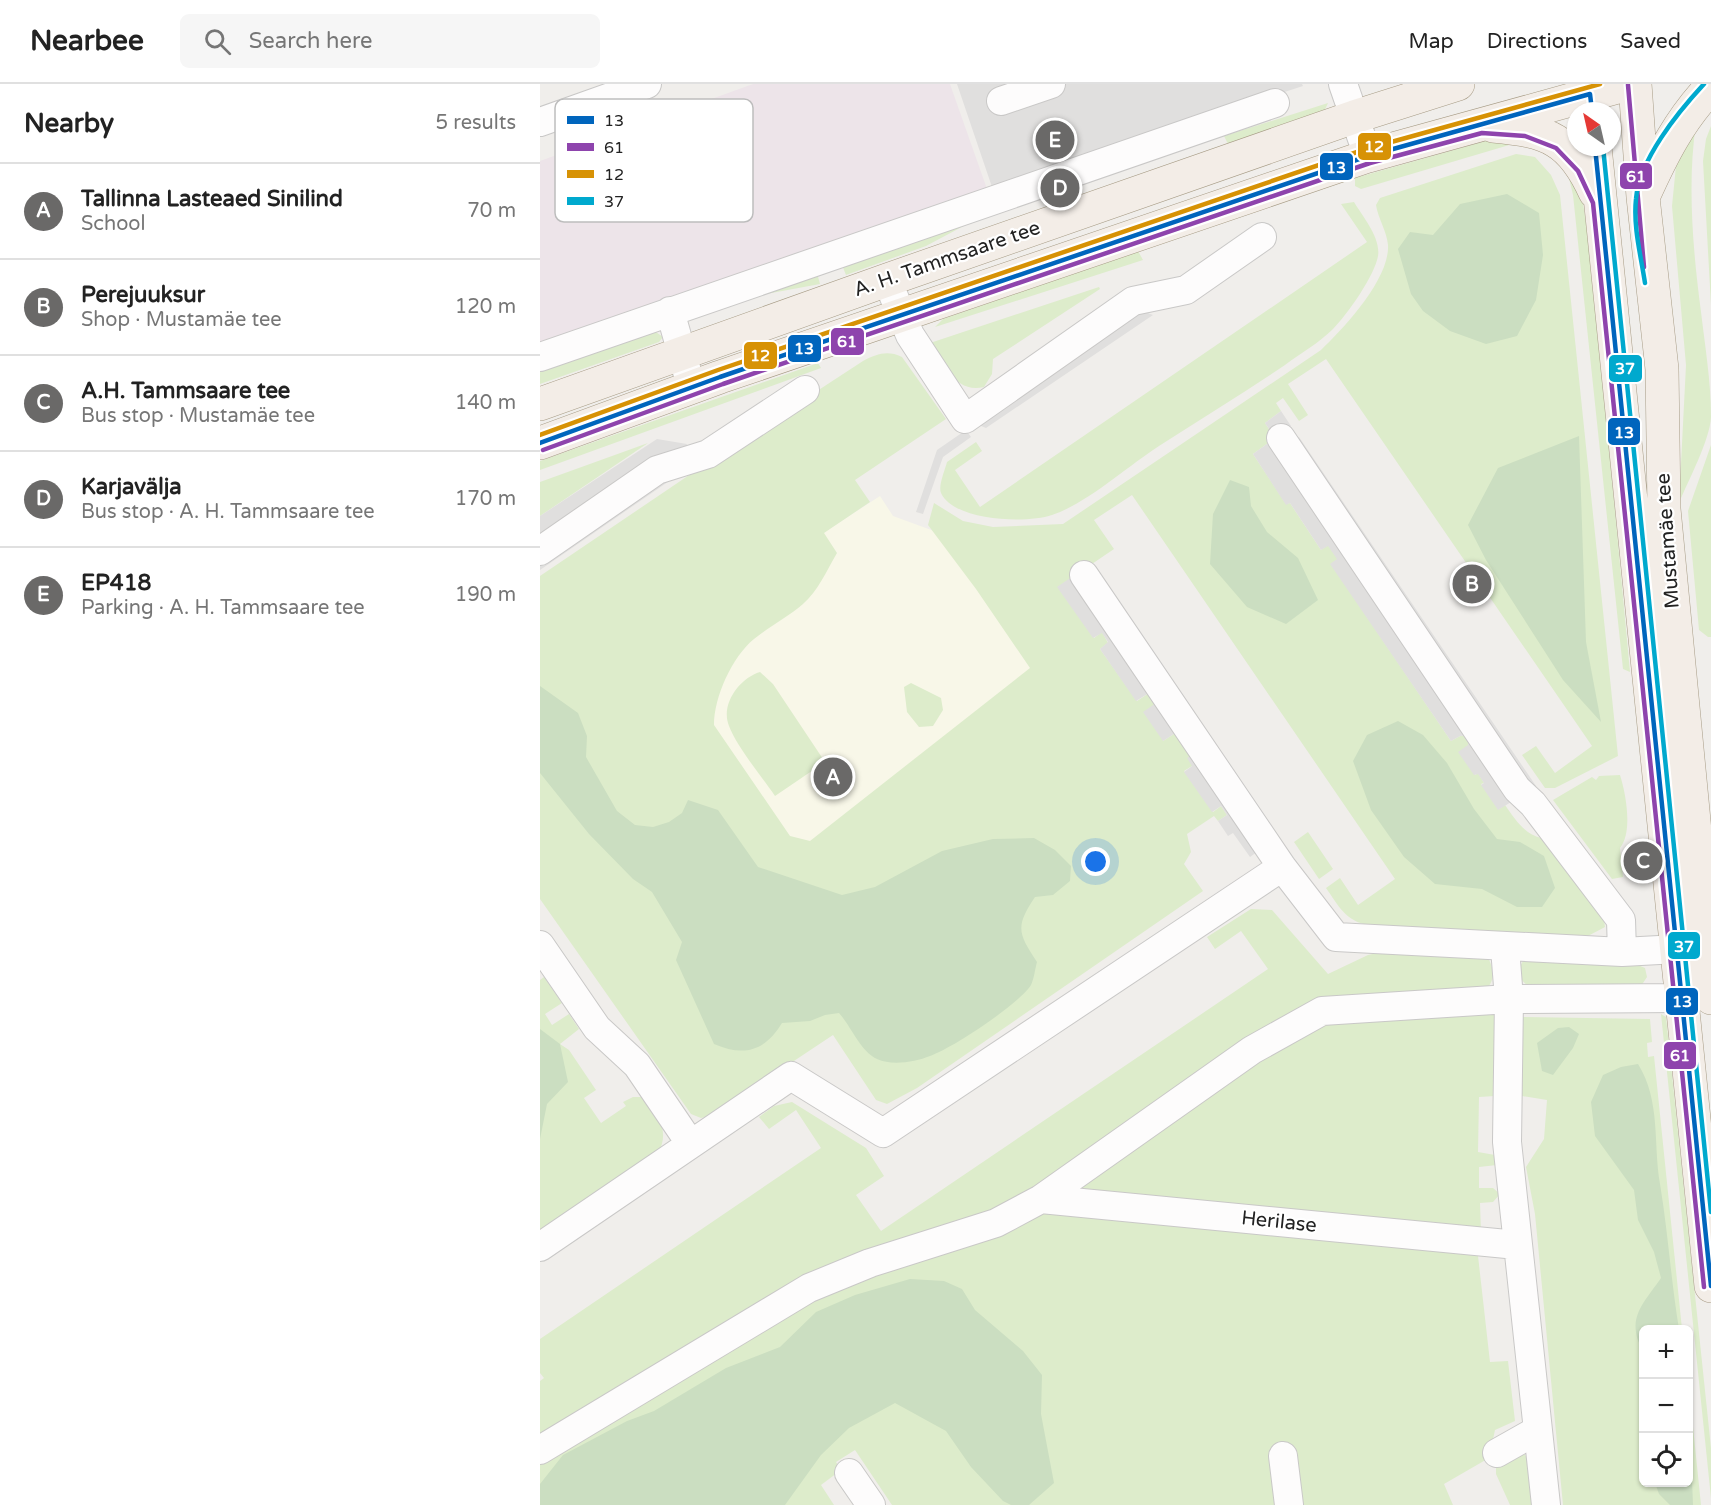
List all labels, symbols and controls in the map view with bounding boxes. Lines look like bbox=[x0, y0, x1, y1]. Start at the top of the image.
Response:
search box bbox=[180, 14, 600, 68]
text: Nearbee bbox=[30, 24, 144, 58]
icon: search bbox=[201, 25, 234, 58]
text: Search here bbox=[249, 28, 372, 54]
text: Map bbox=[1408, 29, 1454, 54]
text: Directions bbox=[1487, 29, 1587, 54]
text: Saved bbox=[1620, 29, 1681, 54]
legend bbox=[555, 99, 753, 222]
north arrow bbox=[1567, 102, 1621, 156]
text: Nearby bbox=[24, 108, 114, 139]
text: 5 results bbox=[436, 111, 516, 135]
text: 13 bbox=[604, 111, 624, 131]
pin: E bbox=[1036, 118, 1074, 162]
line badge: 12 bbox=[1357, 132, 1392, 161]
text: 12 bbox=[1364, 137, 1384, 157]
text: 61 bbox=[604, 138, 624, 158]
line badge: 13 bbox=[1319, 152, 1354, 181]
text: 13 bbox=[1326, 158, 1346, 178]
line badge: 61 bbox=[1619, 162, 1653, 190]
text: 12 bbox=[604, 165, 624, 185]
pin: D bbox=[1040, 166, 1080, 210]
text: 61 bbox=[1626, 167, 1646, 187]
text: Tallinna Lasteaed Sinilind bbox=[81, 186, 343, 212]
text: 37 bbox=[604, 192, 624, 212]
text: A bbox=[36, 199, 51, 223]
text: 70 m bbox=[467, 199, 516, 223]
text: School bbox=[81, 212, 145, 236]
street label: A. H. Tammsaare tee bbox=[851, 216, 1043, 302]
text: Perejuuksur bbox=[81, 282, 205, 308]
text: B bbox=[37, 295, 50, 319]
text: 120 m bbox=[455, 295, 516, 319]
text: Shop · Mustamäe tee bbox=[81, 308, 282, 332]
line badge: 61 bbox=[830, 327, 865, 356]
text: 61 bbox=[837, 332, 857, 352]
line badge: 13 bbox=[787, 334, 822, 363]
text: 13 bbox=[794, 339, 814, 359]
line badge: 12 bbox=[743, 341, 778, 370]
text: 12 bbox=[750, 346, 770, 366]
line badge: 37 bbox=[1608, 354, 1643, 383]
text: 37 bbox=[1615, 359, 1635, 379]
text: A.H. Tammsaare tee bbox=[81, 378, 290, 404]
text: C bbox=[37, 391, 50, 415]
text: 140 m bbox=[455, 391, 516, 415]
text: Bus stop · Mustamäe tee bbox=[81, 404, 315, 428]
line badge: 13 bbox=[1607, 417, 1641, 446]
text: 13 bbox=[1614, 423, 1634, 443]
street label: Mustamäe tee bbox=[1651, 472, 1685, 610]
text: Karjavälja bbox=[81, 474, 182, 500]
text: D bbox=[36, 487, 51, 511]
text: 170 m bbox=[455, 487, 516, 511]
text: Bus stop · A. H. Tammsaare tee bbox=[81, 500, 375, 524]
pin: B bbox=[1452, 562, 1492, 606]
text: EP418 bbox=[81, 570, 151, 596]
text: E bbox=[37, 583, 50, 607]
text: 190 m bbox=[455, 583, 516, 607]
text: Parking · A. H. Tammsaare tee bbox=[81, 596, 365, 620]
pin: A bbox=[814, 754, 852, 800]
pin: C bbox=[1624, 838, 1662, 884]
your location bbox=[1081, 847, 1110, 876]
line badge: 37 bbox=[1667, 931, 1701, 960]
text: 37 bbox=[1674, 937, 1694, 957]
line badge: 13 bbox=[1665, 987, 1699, 1016]
text: 13 bbox=[1672, 992, 1692, 1012]
line badge: 61 bbox=[1663, 1041, 1697, 1070]
text: 61 bbox=[1670, 1046, 1690, 1066]
street label: Herilase bbox=[1240, 1206, 1318, 1238]
map controls bbox=[1639, 1325, 1693, 1487]
button: + bbox=[1639, 1325, 1693, 1379]
button: − bbox=[1639, 1379, 1693, 1433]
button: locate bbox=[1639, 1433, 1693, 1487]

